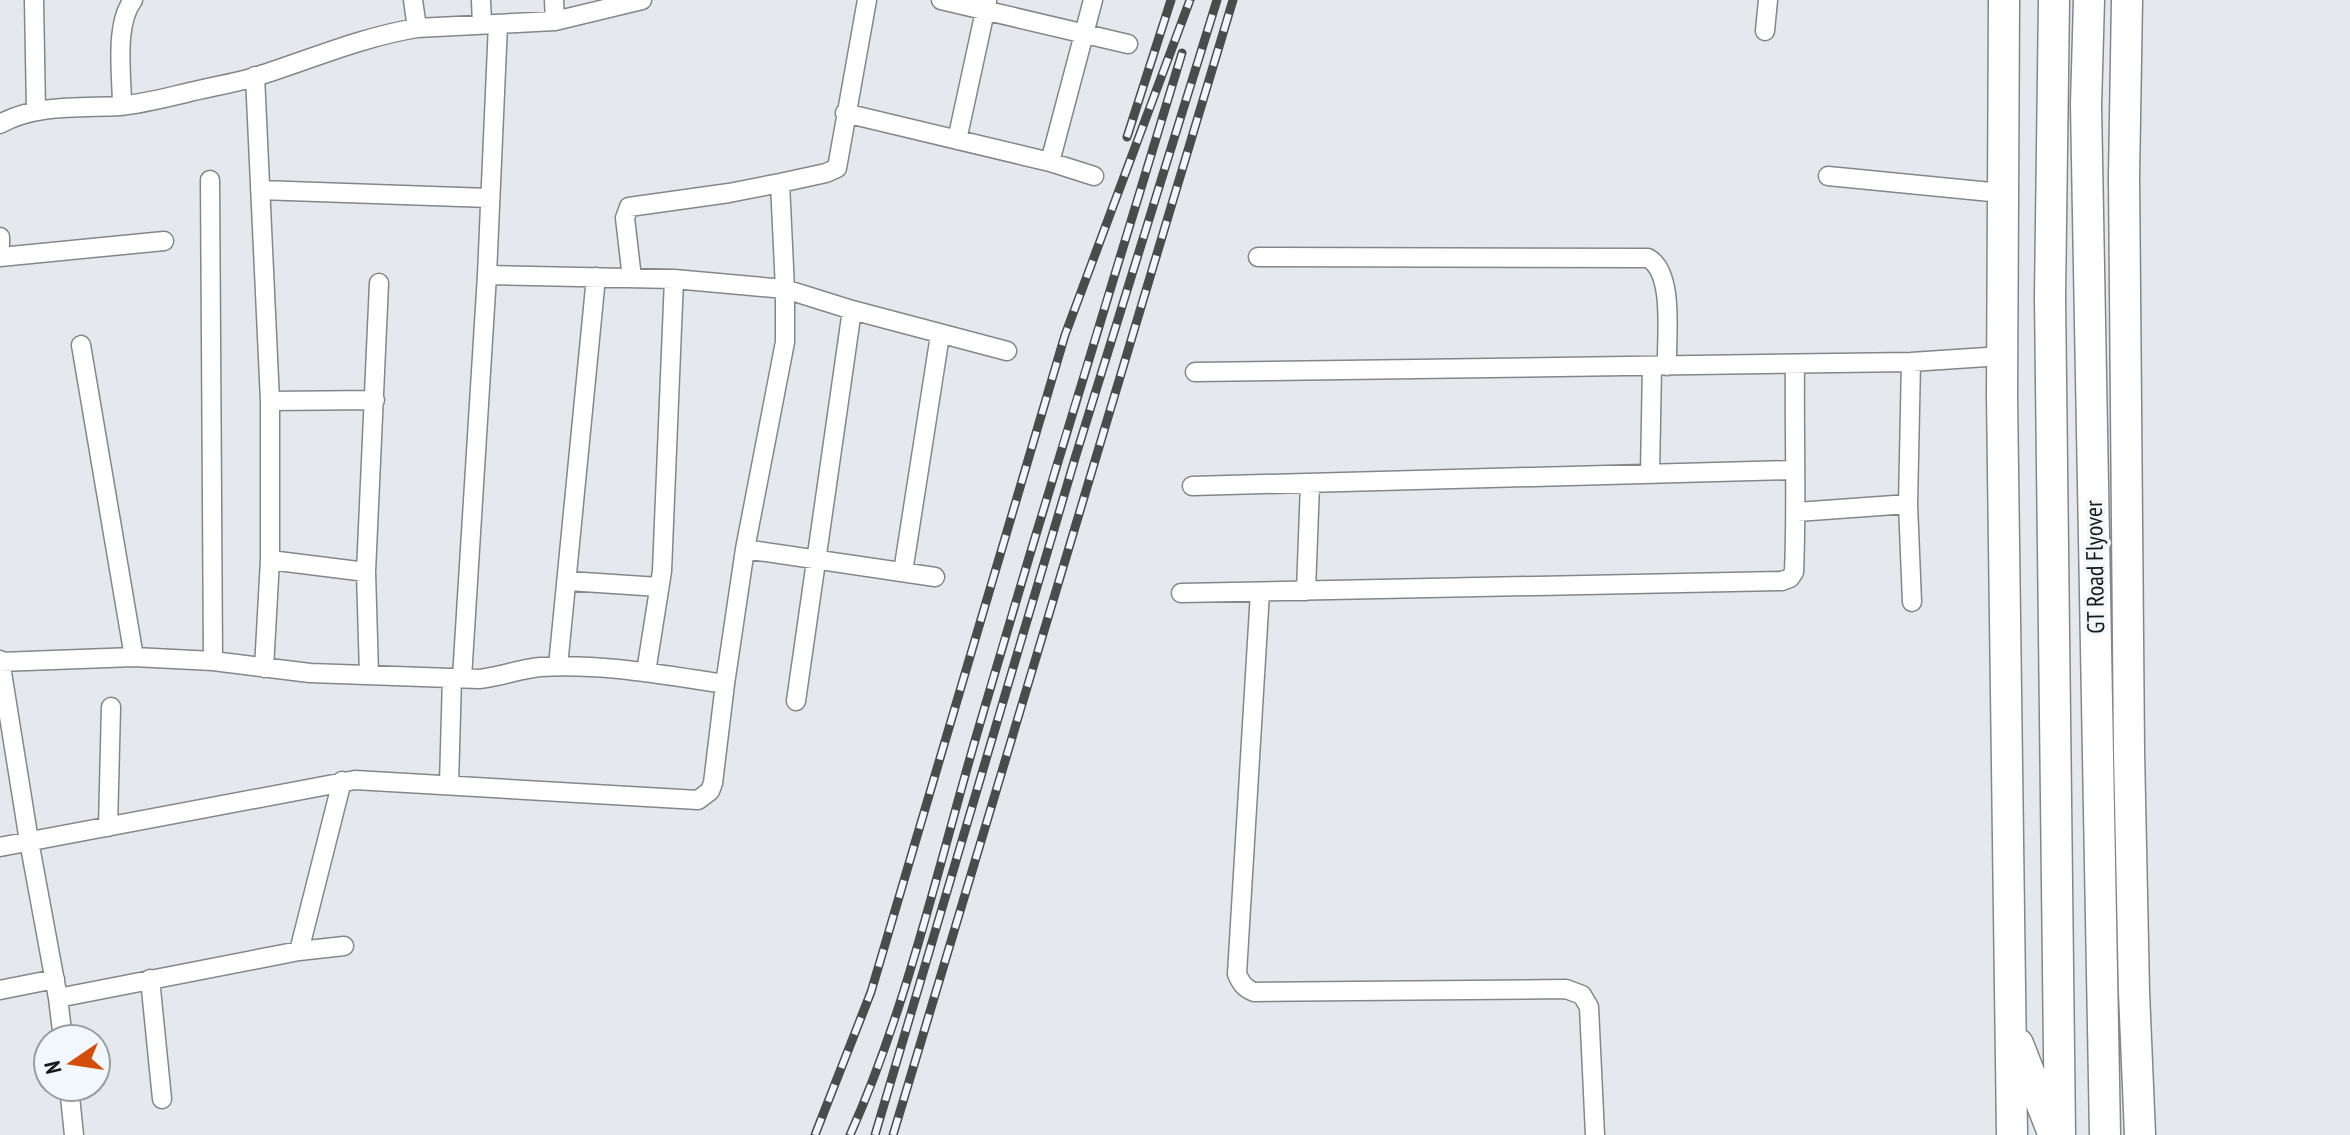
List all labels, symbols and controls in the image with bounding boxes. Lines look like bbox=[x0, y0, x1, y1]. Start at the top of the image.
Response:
street label: GT Road Flyover bbox=[2078, 500, 2111, 634]
north arrow bbox=[32, 1023, 112, 1103]
text: N bbox=[38, 1059, 67, 1076]

